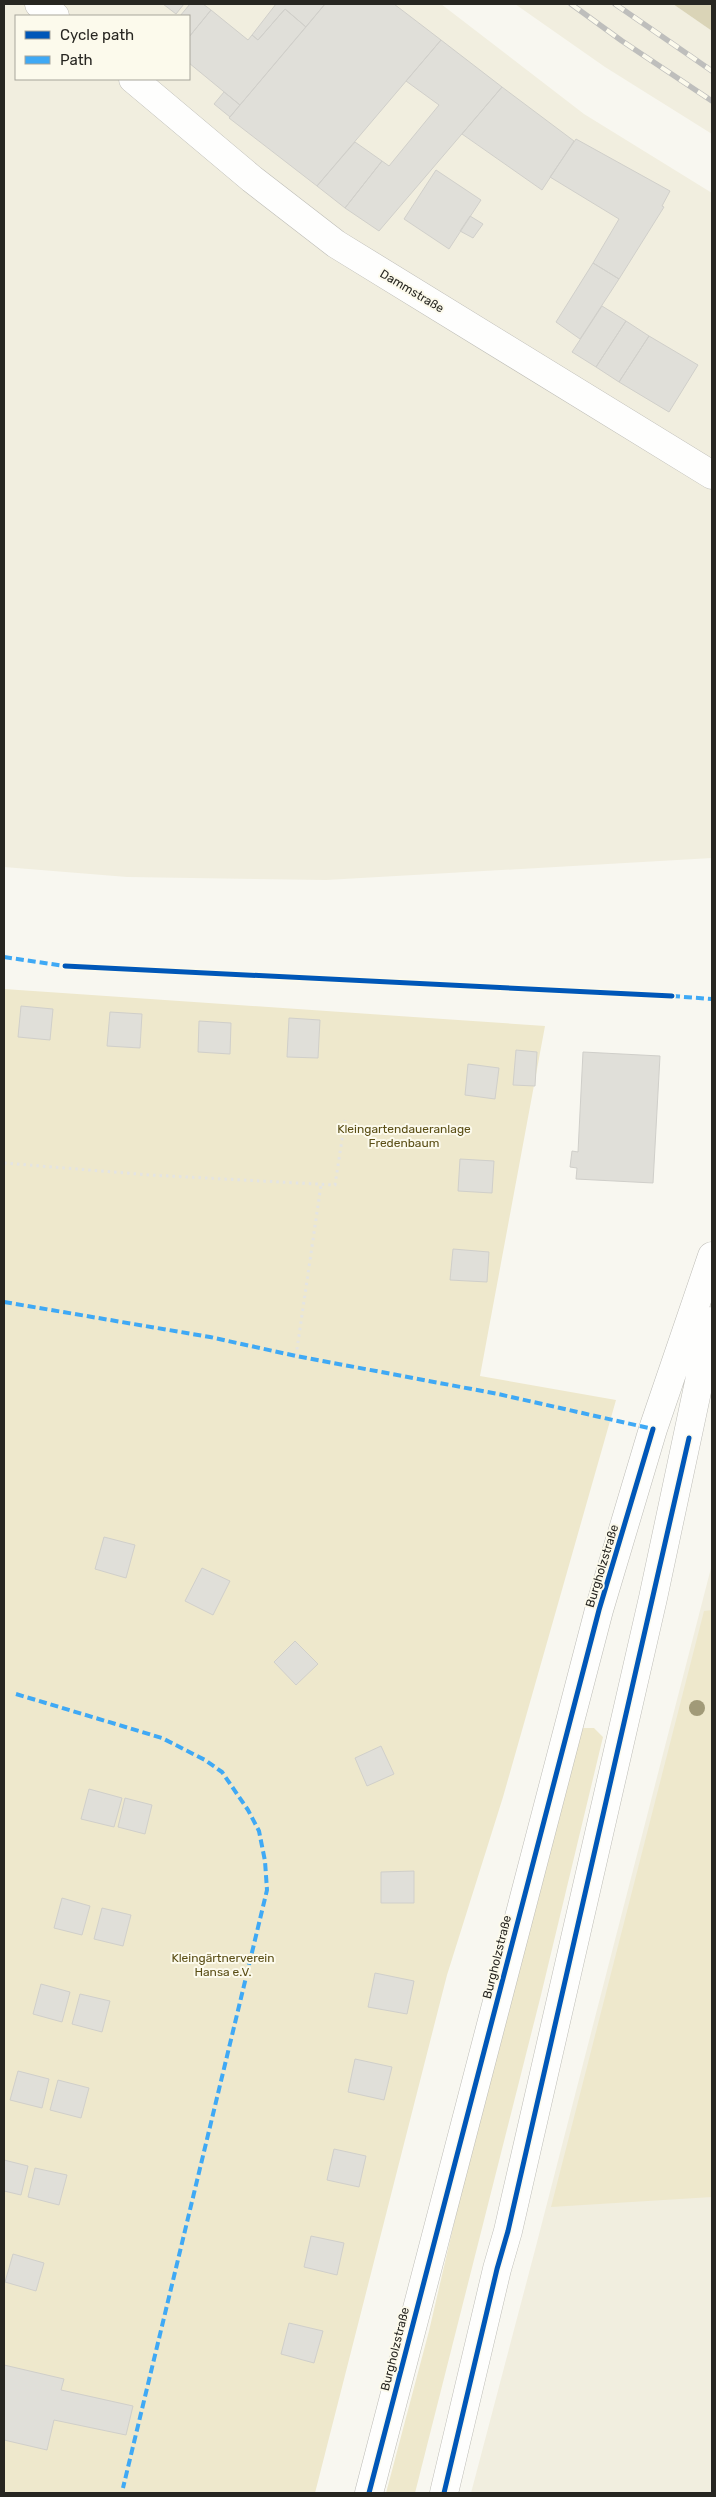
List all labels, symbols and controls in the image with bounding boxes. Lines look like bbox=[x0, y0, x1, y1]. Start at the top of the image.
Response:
legend bbox=[15, 15, 190, 80]
text: Cycle path bbox=[60, 26, 134, 44]
text: Path bbox=[60, 51, 93, 69]
street label: Dammstraße bbox=[378, 266, 447, 316]
park label: Kleingartendaueranlage Fredenbaum bbox=[337, 1122, 471, 1150]
street label: Burgholzstraße bbox=[583, 1523, 621, 1609]
street label: Burgholzstraße bbox=[480, 1913, 514, 2000]
park label: Kleingärtnerverein Hansa e.V. bbox=[171, 1951, 275, 1979]
street label: Burgholzstraße bbox=[378, 2305, 412, 2392]

